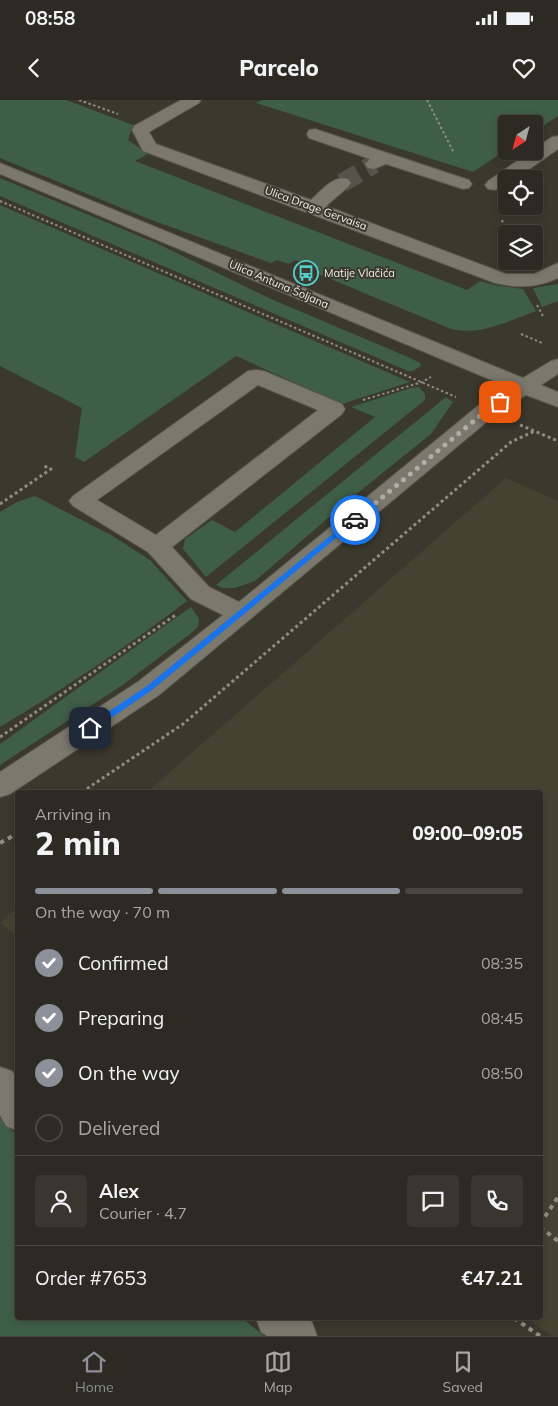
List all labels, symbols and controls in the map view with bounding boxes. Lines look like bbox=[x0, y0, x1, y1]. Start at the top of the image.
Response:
text: 08:58 bbox=[25, 6, 75, 30]
icon: back bbox=[20, 54, 48, 82]
text: Parcelo bbox=[239, 54, 319, 82]
icon: heart bbox=[510, 54, 538, 82]
north arrow bbox=[498, 115, 542, 160]
map controls bbox=[498, 115, 543, 270]
button: locate bbox=[498, 170, 543, 215]
street label: Ulica Drage Gervaisa bbox=[263, 183, 369, 233]
button: layers bbox=[498, 225, 543, 270]
street label: Ulica Antuna Šoljana bbox=[227, 257, 331, 311]
bus stop icon: Matije Vlačića bbox=[293, 260, 319, 286]
place label: Matije Vlačića bbox=[324, 266, 395, 280]
pin bbox=[479, 381, 521, 423]
icon: bag bbox=[486, 388, 514, 416]
courier bbox=[330, 495, 380, 545]
icon: car bbox=[341, 506, 369, 534]
pin bbox=[69, 707, 111, 749]
icon: home bbox=[76, 714, 104, 742]
text: Arriving in bbox=[35, 804, 111, 824]
text: 09:00–09:05 bbox=[412, 821, 523, 845]
text: 2 min bbox=[35, 823, 121, 863]
text: On the way · 70 m bbox=[35, 902, 170, 922]
icon: check bbox=[35, 949, 63, 977]
text: Confirmed bbox=[78, 951, 169, 975]
text: 08:35 bbox=[481, 953, 523, 973]
icon: check bbox=[35, 1004, 63, 1032]
text: Preparing bbox=[78, 1006, 164, 1030]
text: 08:45 bbox=[481, 1008, 523, 1028]
icon: check bbox=[35, 1059, 63, 1087]
text: On the way bbox=[78, 1061, 180, 1085]
text: 08:50 bbox=[481, 1063, 523, 1083]
text: Delivered bbox=[78, 1116, 160, 1140]
button: person bbox=[35, 1175, 87, 1227]
button: chat bbox=[407, 1175, 459, 1227]
button: phone bbox=[471, 1175, 523, 1227]
text: Alex bbox=[99, 1179, 139, 1203]
text: Courier · 4.7 bbox=[99, 1203, 187, 1223]
text: Order #7653 bbox=[35, 1266, 147, 1290]
text: €47.21 bbox=[461, 1266, 523, 1290]
tab: Home bbox=[75, 1348, 114, 1396]
tab: Map bbox=[264, 1348, 293, 1396]
tab: Saved bbox=[443, 1348, 483, 1396]

